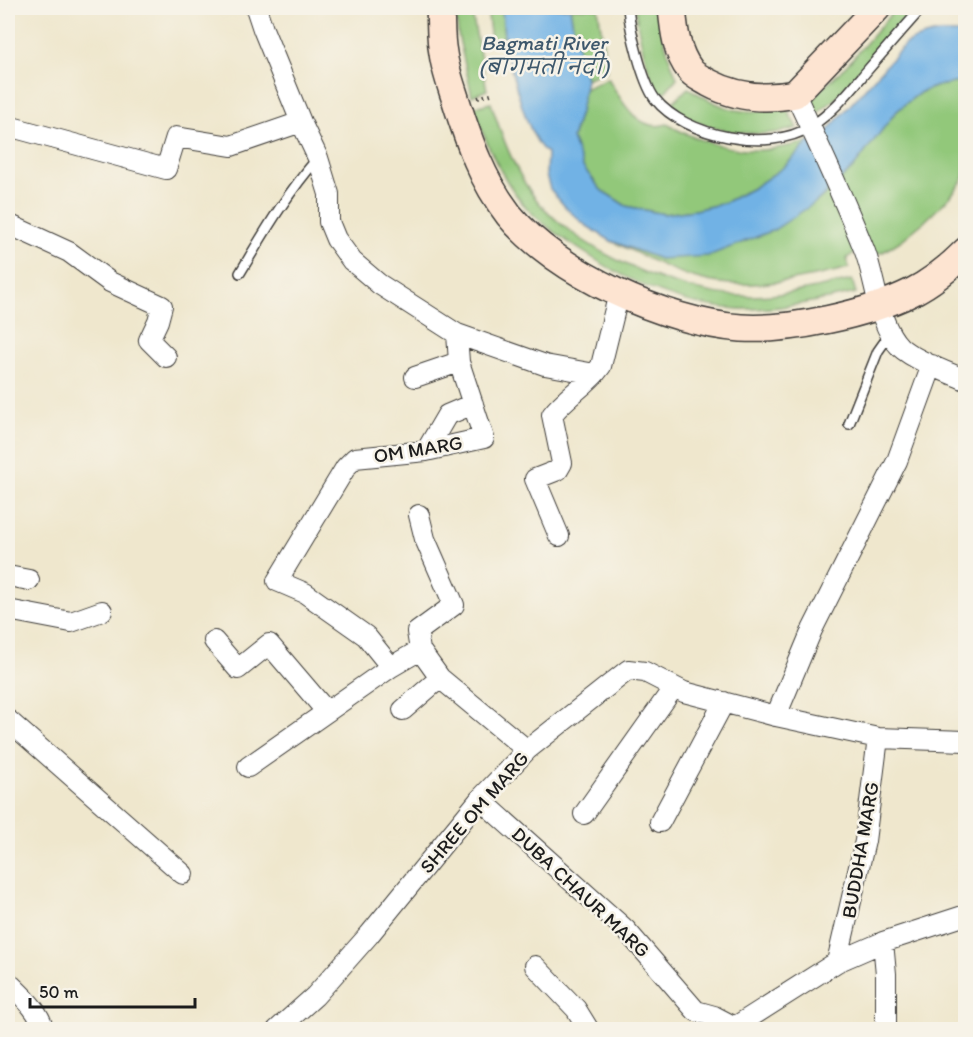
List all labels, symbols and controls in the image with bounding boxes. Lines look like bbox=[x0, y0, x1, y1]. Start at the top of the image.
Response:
water label: Bagmati River (बागमती नदी) bbox=[479, 30, 611, 79]
street label: OM MARG bbox=[372, 430, 464, 468]
street label: SHREE OM MARG bbox=[414, 746, 534, 878]
street label: BUDDHA MARG bbox=[836, 780, 884, 920]
street label: DUBA CHAUR MARG bbox=[507, 822, 655, 962]
scale bar bbox=[30, 971, 195, 1009]
text: 50 m bbox=[39, 981, 79, 1003]

